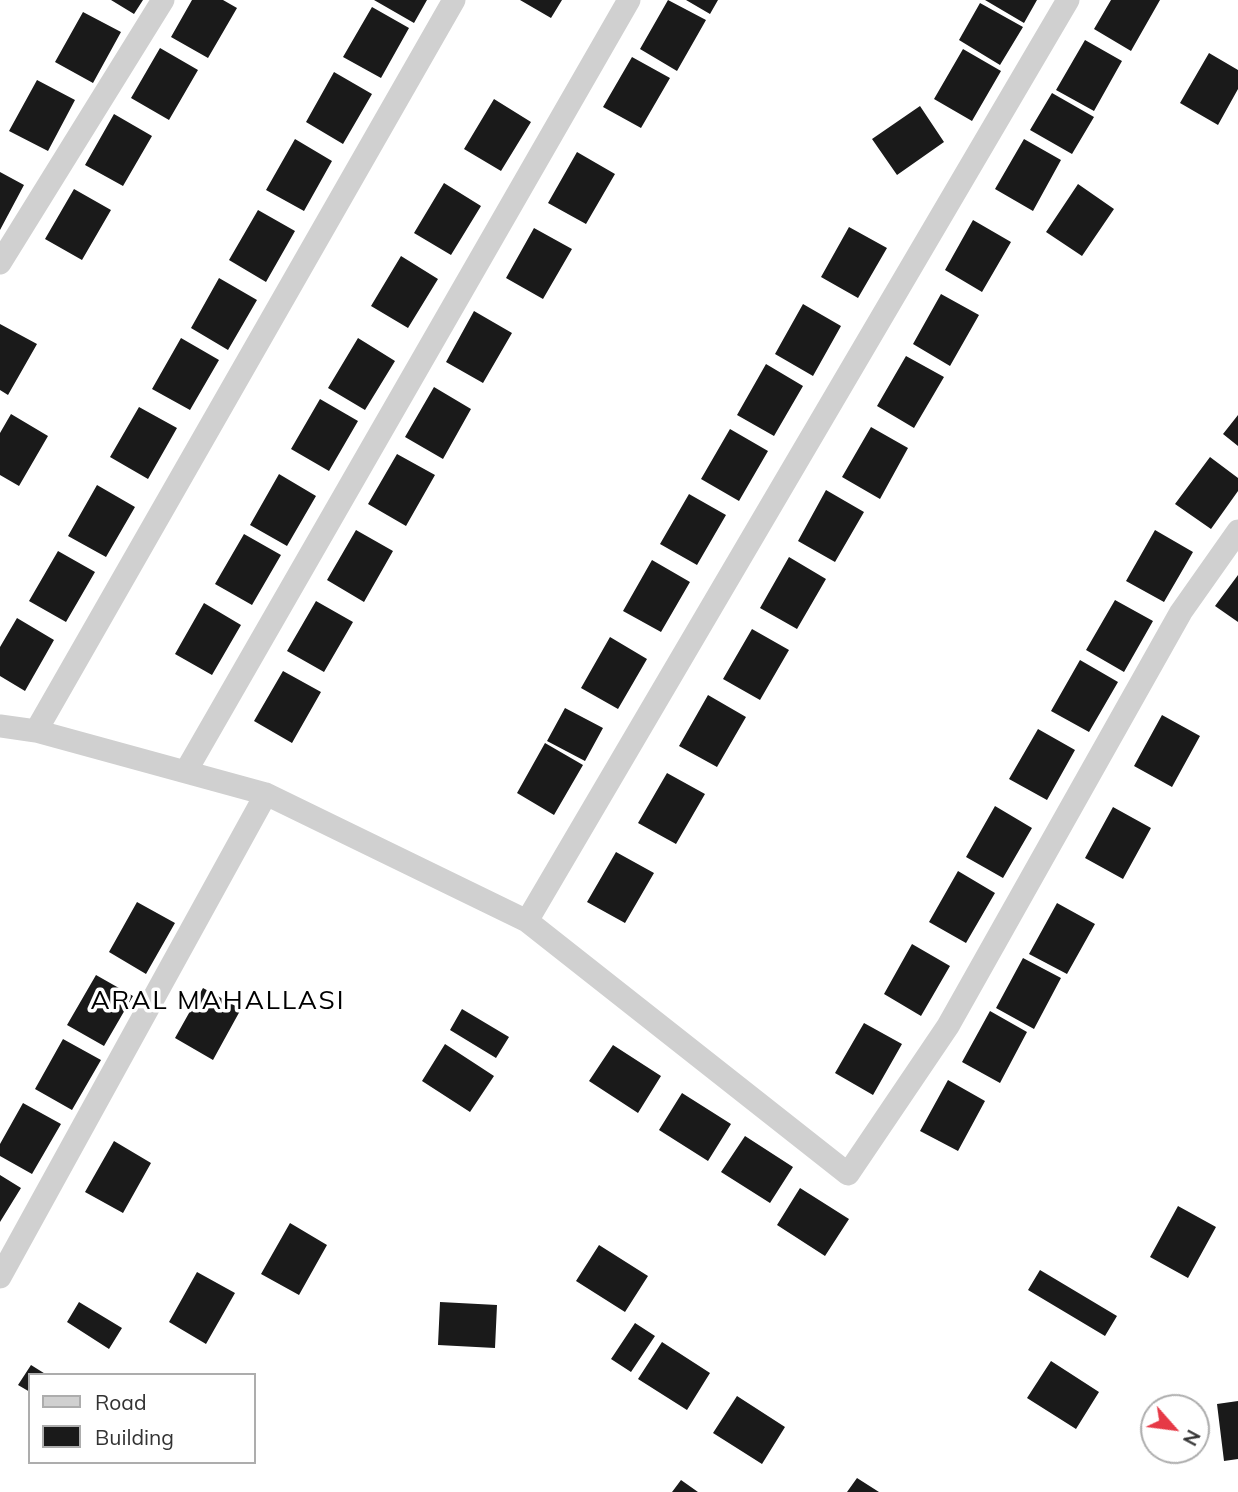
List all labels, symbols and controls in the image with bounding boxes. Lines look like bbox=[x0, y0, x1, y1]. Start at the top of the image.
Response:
district label: ARAL MAHALLASI bbox=[92, 985, 344, 1017]
legend bbox=[28, 1373, 256, 1464]
text: Road bbox=[95, 1389, 146, 1415]
north arrow bbox=[1140, 1394, 1210, 1464]
text: Building bbox=[95, 1424, 174, 1450]
text: N bbox=[1178, 1426, 1206, 1450]

